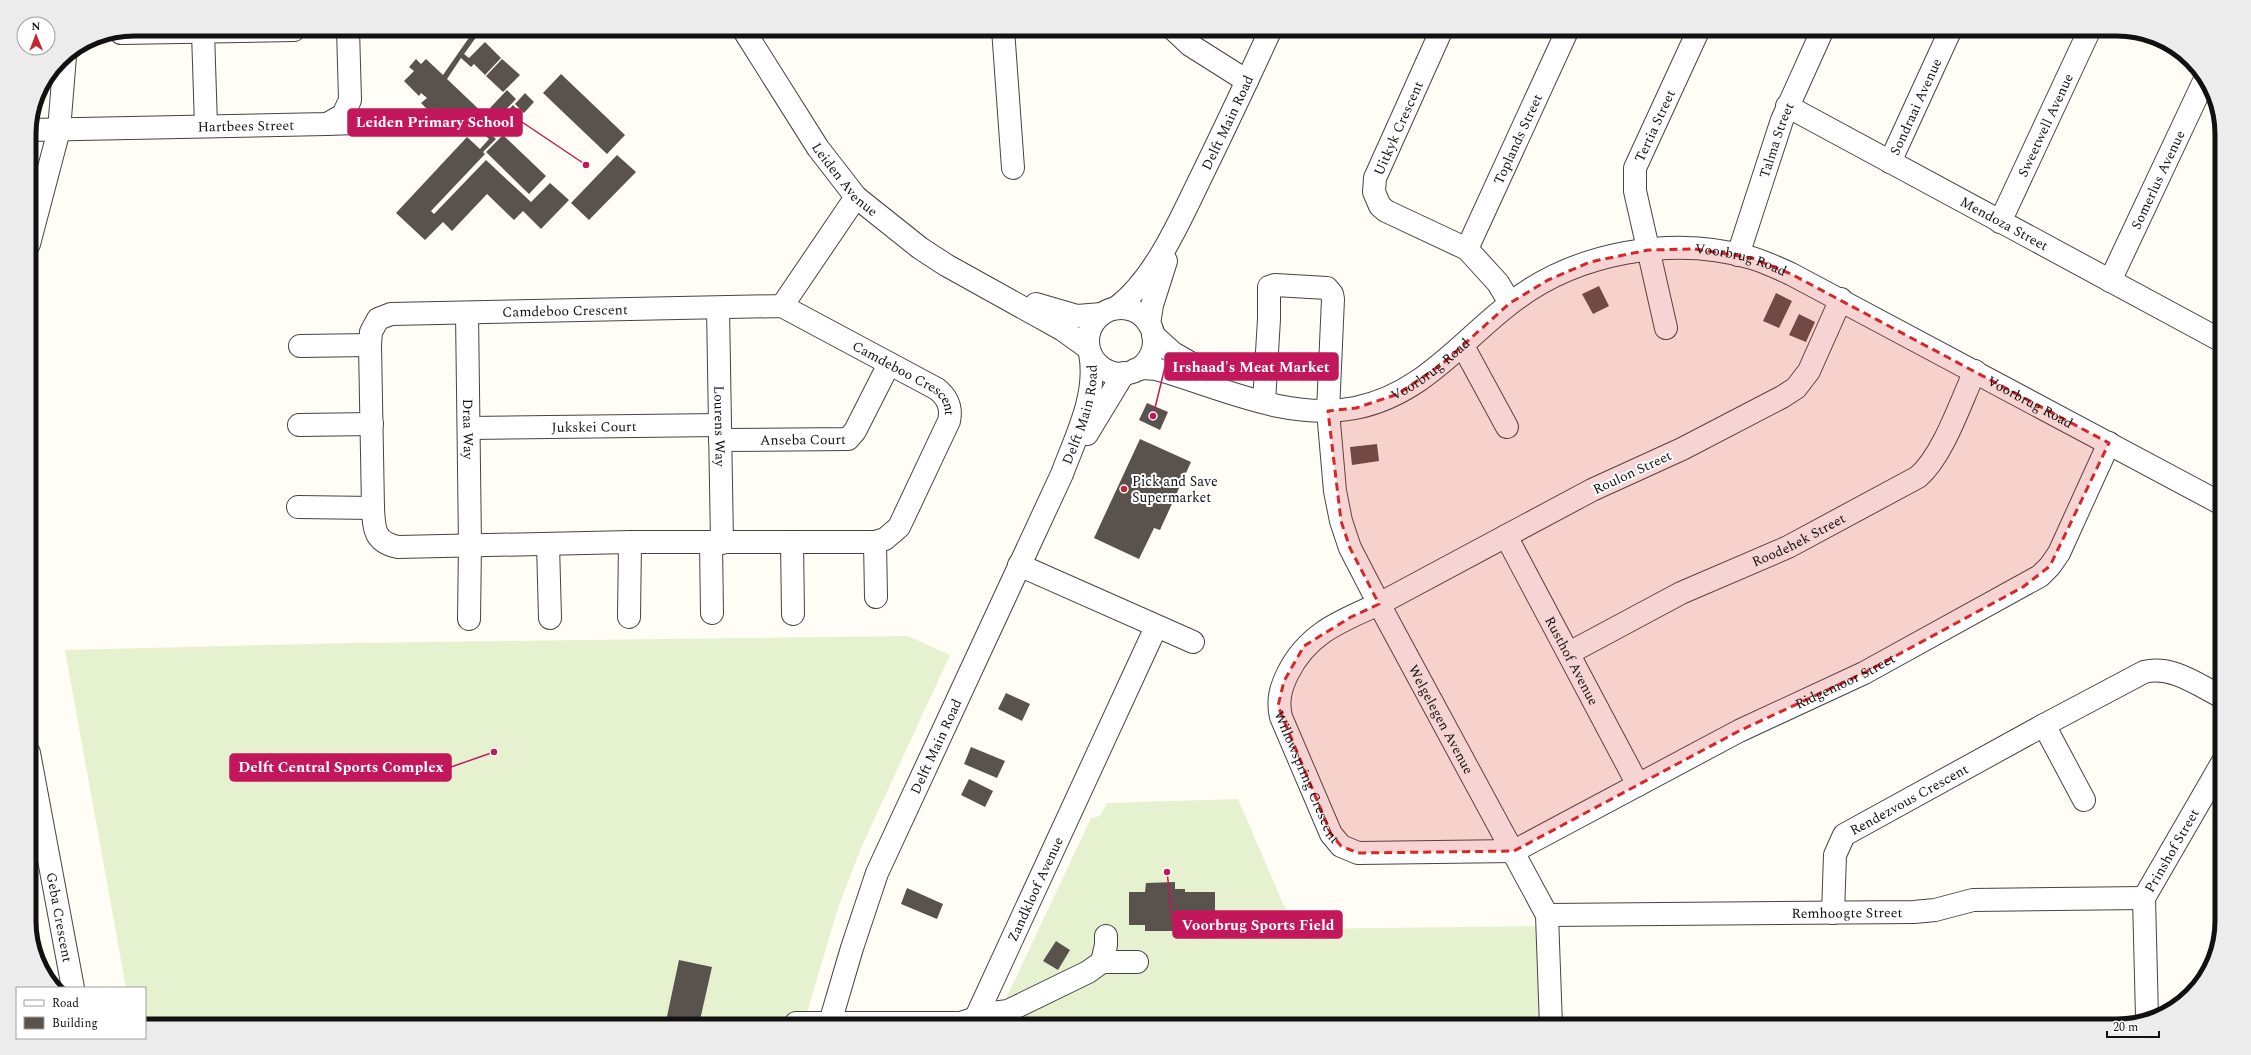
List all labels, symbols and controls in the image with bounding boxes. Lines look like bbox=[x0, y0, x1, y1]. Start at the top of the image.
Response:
north arrow bbox=[16, 16, 56, 56]
text: N bbox=[31, 18, 40, 35]
street label: Sondraai Avenue bbox=[1884, 55, 1947, 159]
street label: Sweetwell Avenue bbox=[2012, 70, 2079, 180]
street label: Delft Main Road bbox=[1196, 72, 1259, 174]
street label: Uitkyk Crescent bbox=[1368, 78, 1429, 179]
street label: Tertia Street bbox=[1629, 86, 1681, 166]
street label: Toplands Street bbox=[1488, 90, 1548, 188]
street label: Talma Street bbox=[1754, 99, 1800, 181]
callout: Leiden Primary School bbox=[348, 109, 522, 136]
text: Leiden Primary School bbox=[356, 111, 514, 134]
street label: Hartbees Street bbox=[197, 115, 294, 138]
street label: Somerlus Avenue bbox=[2126, 127, 2191, 233]
street label: Leiden Avenue bbox=[806, 138, 882, 222]
street label: Mendoza Street bbox=[1956, 191, 2052, 256]
street label: Voorbrug Road bbox=[1694, 238, 1790, 282]
street label: Camdeboo Crescent bbox=[502, 299, 628, 323]
street label: Voorbrug Road bbox=[1387, 333, 1475, 406]
street label: Camdeboo Crescent bbox=[848, 336, 960, 416]
callout: Irshaad's Meat Market bbox=[1165, 353, 1338, 380]
text: Irshaad's Meat Market bbox=[1172, 356, 1330, 379]
street label: Delft Main Road bbox=[1057, 364, 1103, 468]
street label: Voorbrug Road bbox=[1983, 371, 2077, 434]
street label: Lourens Way bbox=[708, 385, 731, 468]
street label: Draa Way bbox=[457, 398, 479, 461]
street label: Jukskei Court bbox=[551, 416, 637, 438]
street label: Anseba Court bbox=[760, 429, 846, 451]
street label: Roulon Street bbox=[1589, 445, 1675, 500]
place label: Pick and Save Supermarket bbox=[1132, 471, 1218, 508]
marker: Pick and Save Supermarket bbox=[1119, 484, 1129, 494]
street label: Roodehek Street bbox=[1749, 508, 1849, 572]
street label: Rusthof Avenue bbox=[1539, 612, 1604, 709]
street label: Ridgemoor Street bbox=[1792, 648, 1899, 715]
street label: Welgelegen Avenue bbox=[1403, 661, 1479, 778]
street label: Delft Main Road bbox=[905, 695, 967, 798]
street label: Willowspring Crescent bbox=[1269, 708, 1345, 848]
callout: Delft Central Sports Complex bbox=[230, 754, 451, 781]
text: Delft Central Sports Complex bbox=[238, 756, 444, 779]
street label: Rendezvous Crescent bbox=[1846, 759, 1972, 841]
street label: Prinshof Street bbox=[2139, 805, 2204, 897]
street label: Zandkloof Avenue bbox=[1002, 833, 1069, 945]
street label: Geba Crescent bbox=[41, 871, 78, 964]
street label: Remhoogte Street bbox=[1791, 902, 1903, 924]
callout: Voorbrug Sports Field bbox=[1173, 911, 1342, 938]
text: Voorbrug Sports Field bbox=[1181, 914, 1335, 937]
legend bbox=[16, 987, 146, 1039]
text: Road bbox=[52, 994, 79, 1013]
scale bar bbox=[2107, 1013, 2159, 1039]
text: Building bbox=[52, 1014, 98, 1033]
text: 20 m bbox=[2113, 1018, 2138, 1037]

